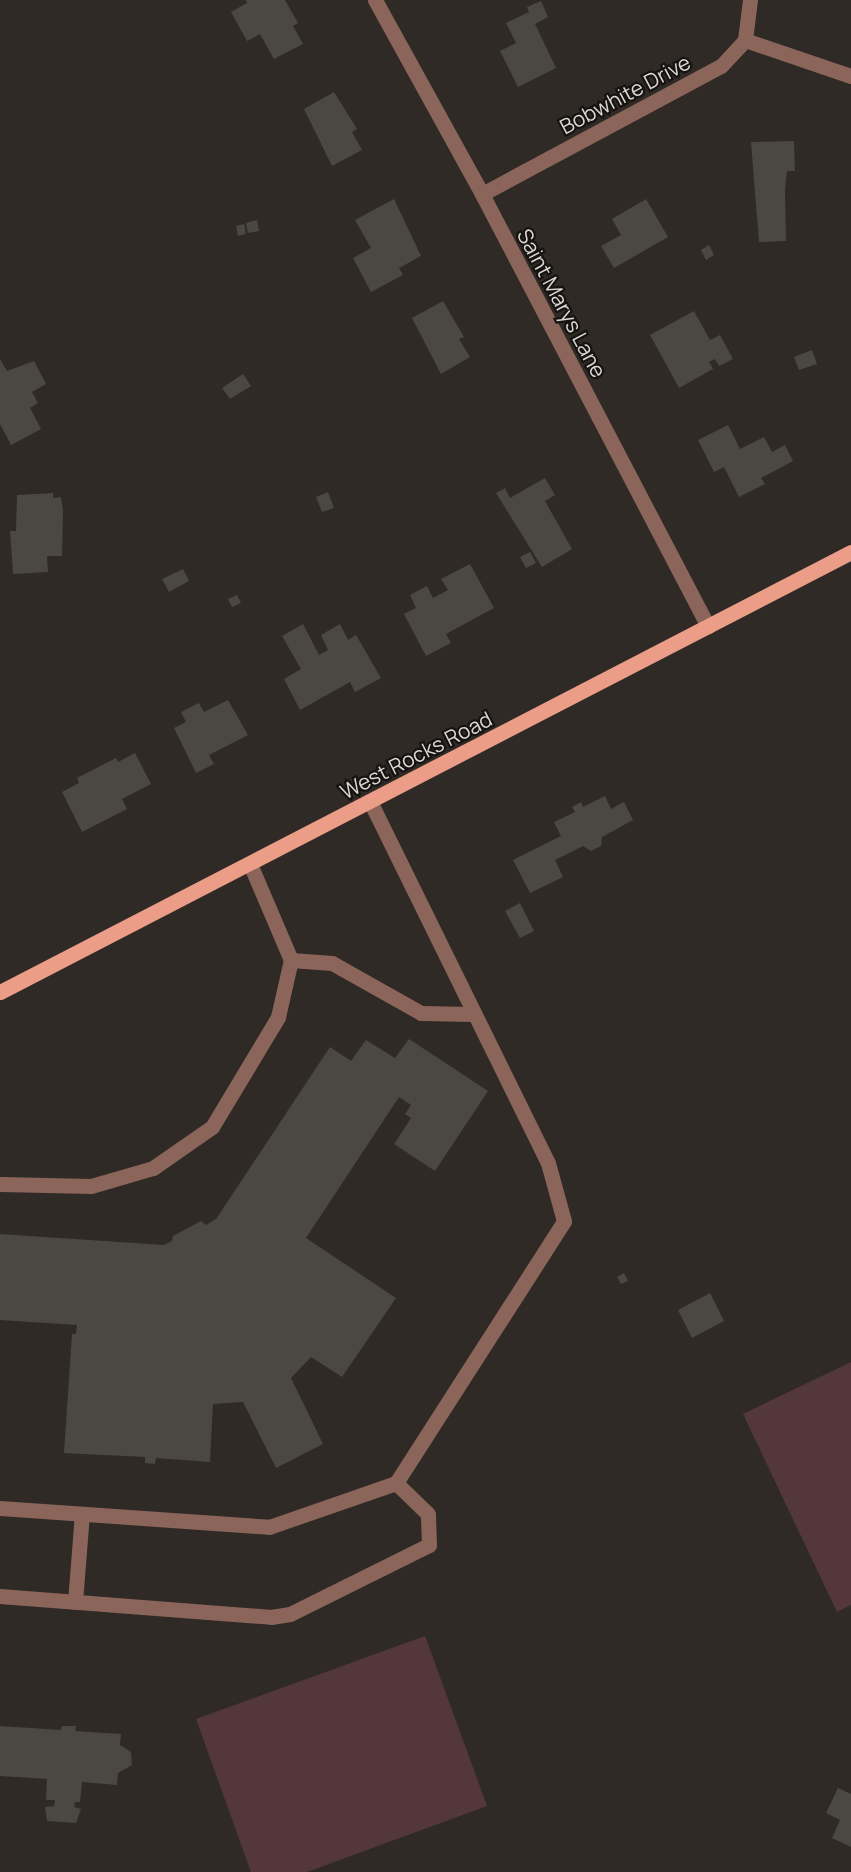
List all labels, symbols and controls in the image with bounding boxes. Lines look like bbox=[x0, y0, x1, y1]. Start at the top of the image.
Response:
street label: Bobwhite Drive bbox=[555, 49, 695, 139]
street label: Saint Marys Lane bbox=[512, 224, 612, 382]
street label: West Rocks Road bbox=[336, 706, 496, 804]

